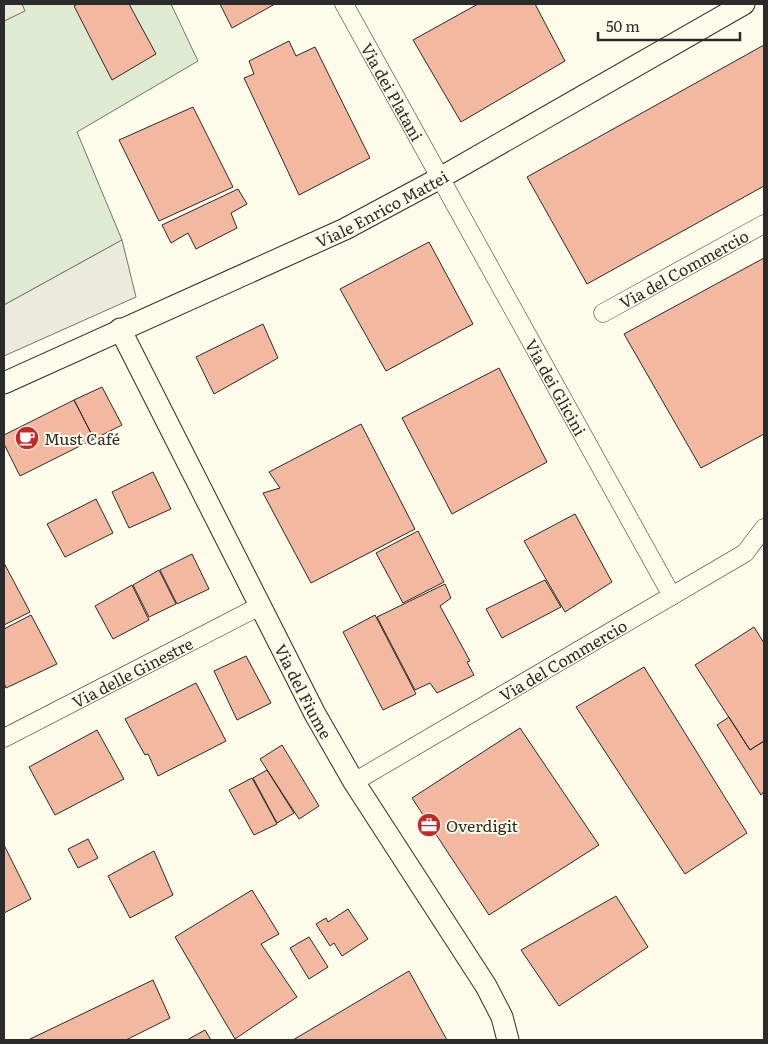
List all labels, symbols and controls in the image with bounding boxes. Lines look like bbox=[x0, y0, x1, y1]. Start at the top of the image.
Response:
scale bar bbox=[598, 10, 740, 42]
text: 50 m bbox=[606, 14, 640, 37]
street label: Via dei Platani bbox=[356, 38, 429, 145]
street label: Viale Enrico Mattei bbox=[311, 164, 452, 253]
street label: Via del Commercio bbox=[614, 223, 753, 314]
street label: Via dei Glicini bbox=[520, 334, 593, 440]
cafe icon: Must Café bbox=[14, 425, 40, 451]
place label: Must Café bbox=[44, 426, 120, 450]
street label: Via del Commercio bbox=[494, 613, 631, 707]
street label: Via delle Ginestre bbox=[67, 631, 197, 713]
street label: Via del Fiume bbox=[269, 639, 339, 743]
office icon: Overdigit bbox=[416, 812, 442, 838]
place label: Overdigit bbox=[446, 813, 519, 837]

